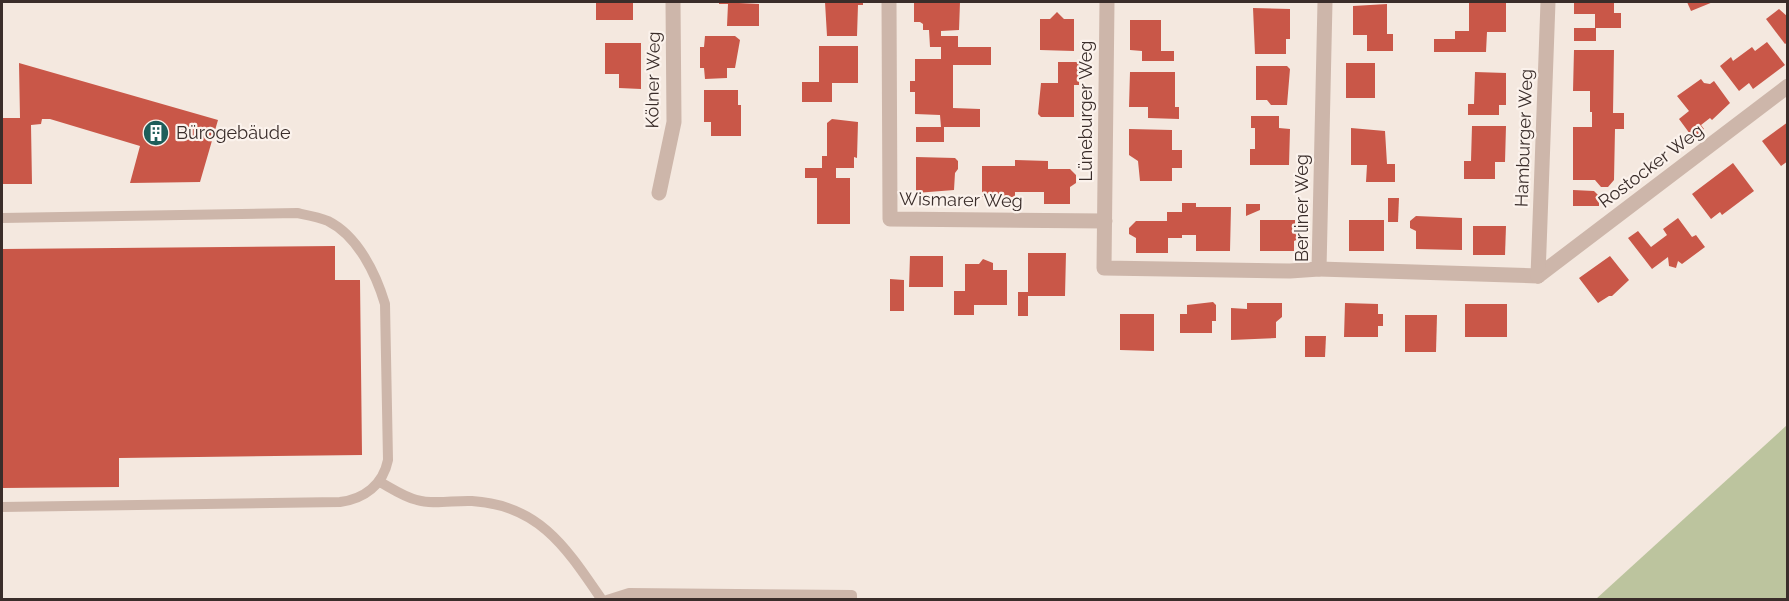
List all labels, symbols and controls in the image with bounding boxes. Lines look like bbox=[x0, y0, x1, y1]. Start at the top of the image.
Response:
street label: Kölner Weg bbox=[641, 31, 664, 129]
street label: Lüneburger Weg bbox=[1075, 41, 1096, 181]
street label: Hamburger Weg bbox=[1511, 69, 1536, 207]
building icon: Bürogebäude bbox=[141, 118, 171, 148]
street label: Rostocker Weg bbox=[1594, 119, 1707, 212]
place label: Bürogebäude bbox=[176, 122, 291, 143]
street label: Berliner Weg bbox=[1291, 154, 1312, 262]
street label: Wismarer Weg bbox=[899, 188, 1023, 211]

